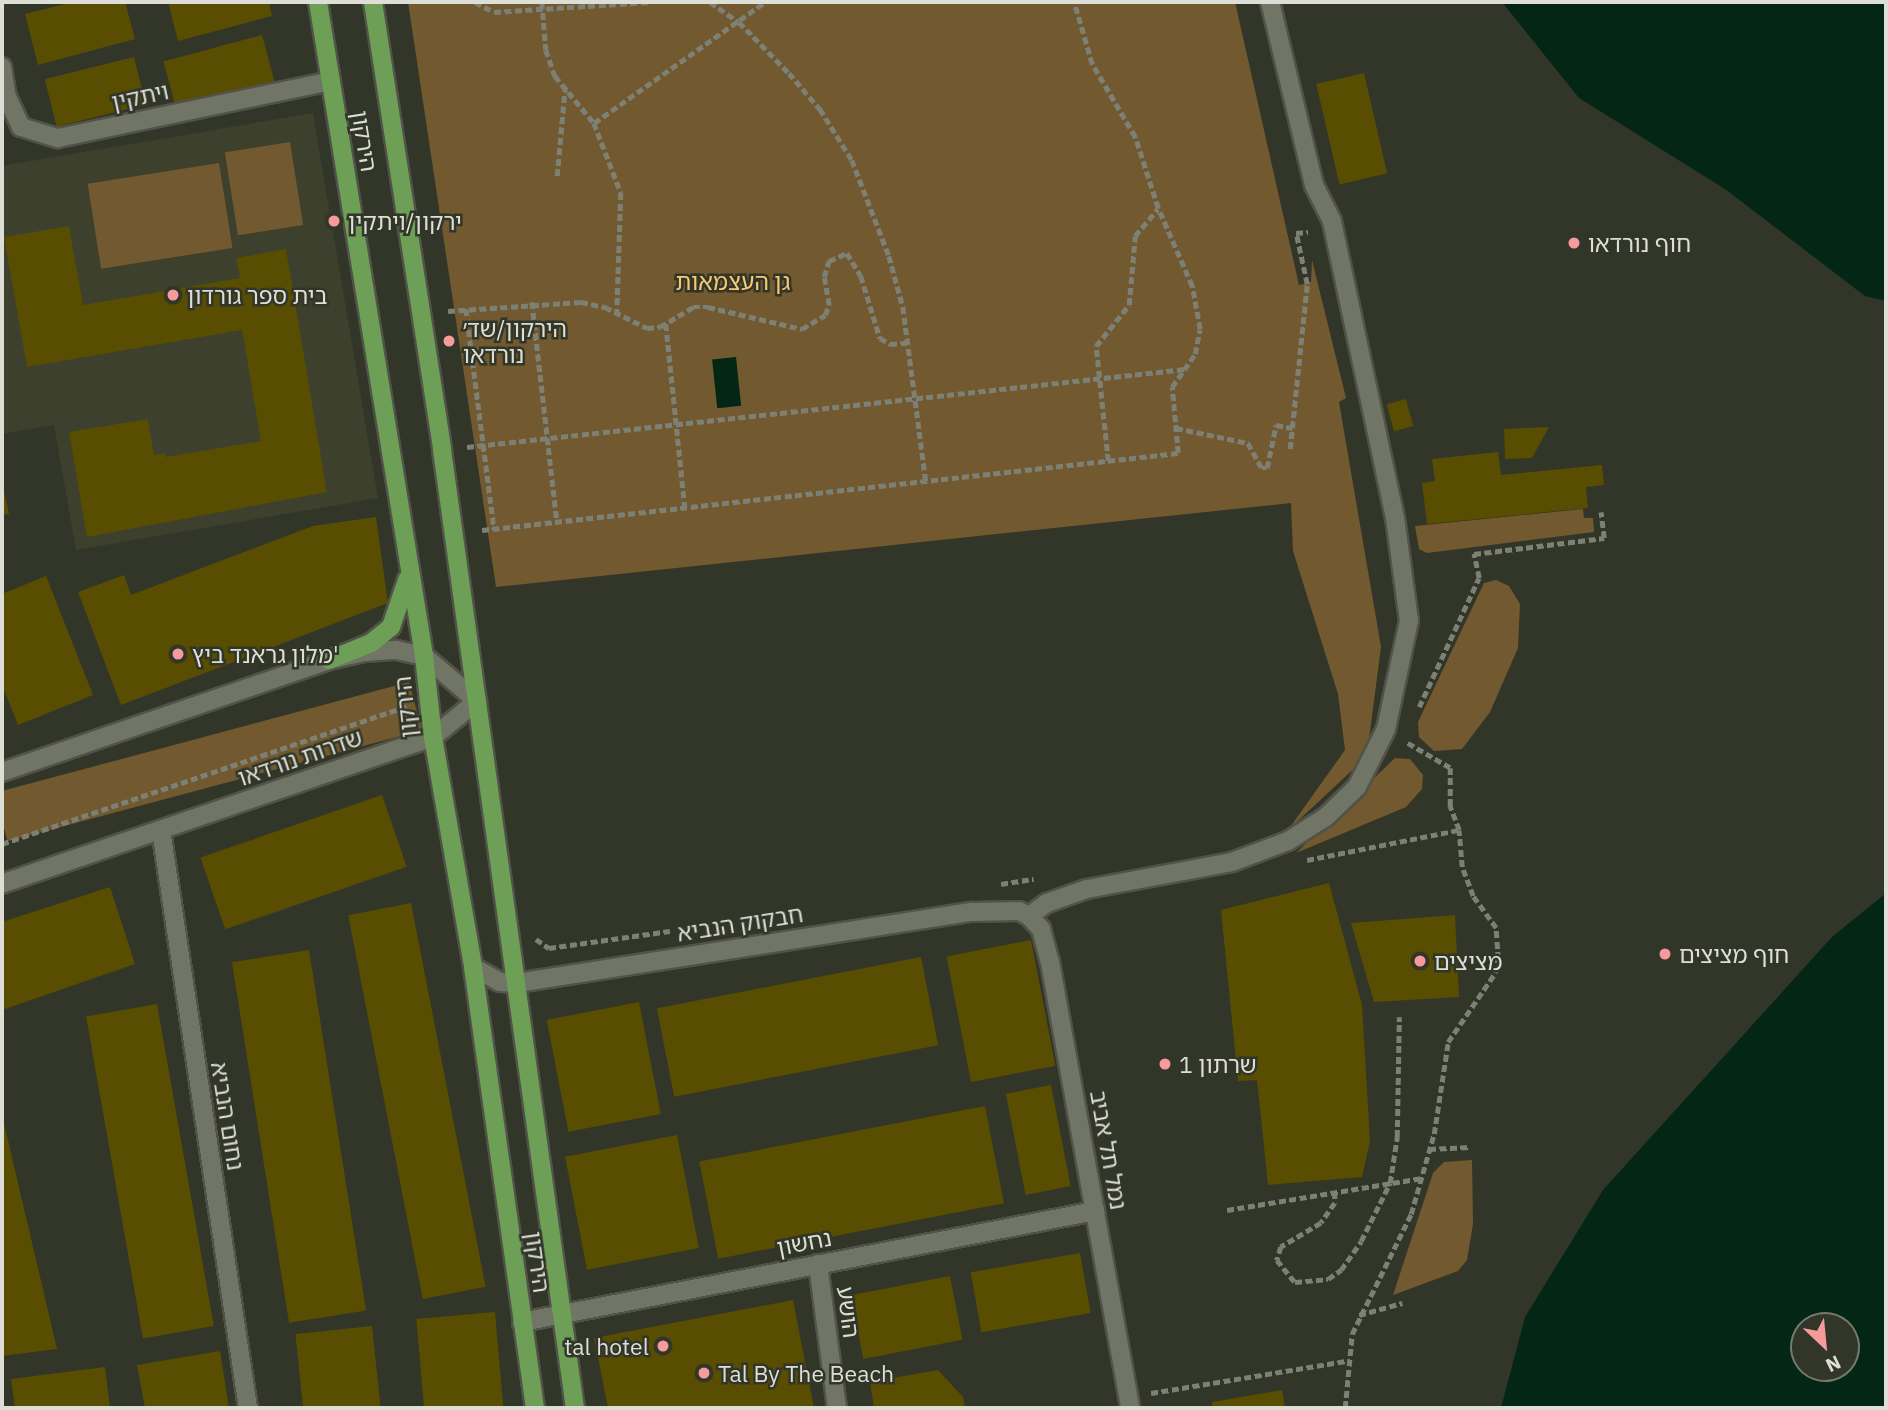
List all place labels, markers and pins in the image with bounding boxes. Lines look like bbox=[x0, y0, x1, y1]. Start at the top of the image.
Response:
place label: ירקון/ויתקין bbox=[348, 207, 462, 235]
marker: ירקון/ויתקין bbox=[326, 213, 342, 229]
place label: חוף נורדאו bbox=[1588, 229, 1691, 257]
marker: חוף נורדאו bbox=[1566, 235, 1582, 251]
place label: בית ספר גורדון bbox=[187, 281, 328, 309]
marker: בית ספר גורדון bbox=[165, 287, 181, 303]
place label: הירקון/שד׳ נורדאו bbox=[463, 314, 567, 368]
marker: הירקון/שד׳ נורדאו bbox=[441, 333, 457, 349]
place label: מלון גראנד ביץ' bbox=[192, 640, 339, 668]
marker: מלון גראנד ביץ' bbox=[170, 646, 186, 662]
place label: חוף מציצים bbox=[1679, 940, 1789, 968]
marker: חוף מציצים bbox=[1657, 946, 1673, 962]
place label: מציצים bbox=[1434, 947, 1502, 975]
marker: מציצים bbox=[1412, 953, 1428, 969]
place label: שרתון 1 bbox=[1179, 1050, 1257, 1078]
marker: שרתון 1 bbox=[1157, 1056, 1173, 1072]
place label: tal hotel bbox=[564, 1332, 649, 1360]
marker: tal hotel bbox=[655, 1338, 671, 1354]
place label: Tal By The Beach bbox=[718, 1359, 894, 1387]
marker: Tal By The Beach bbox=[696, 1365, 712, 1381]

